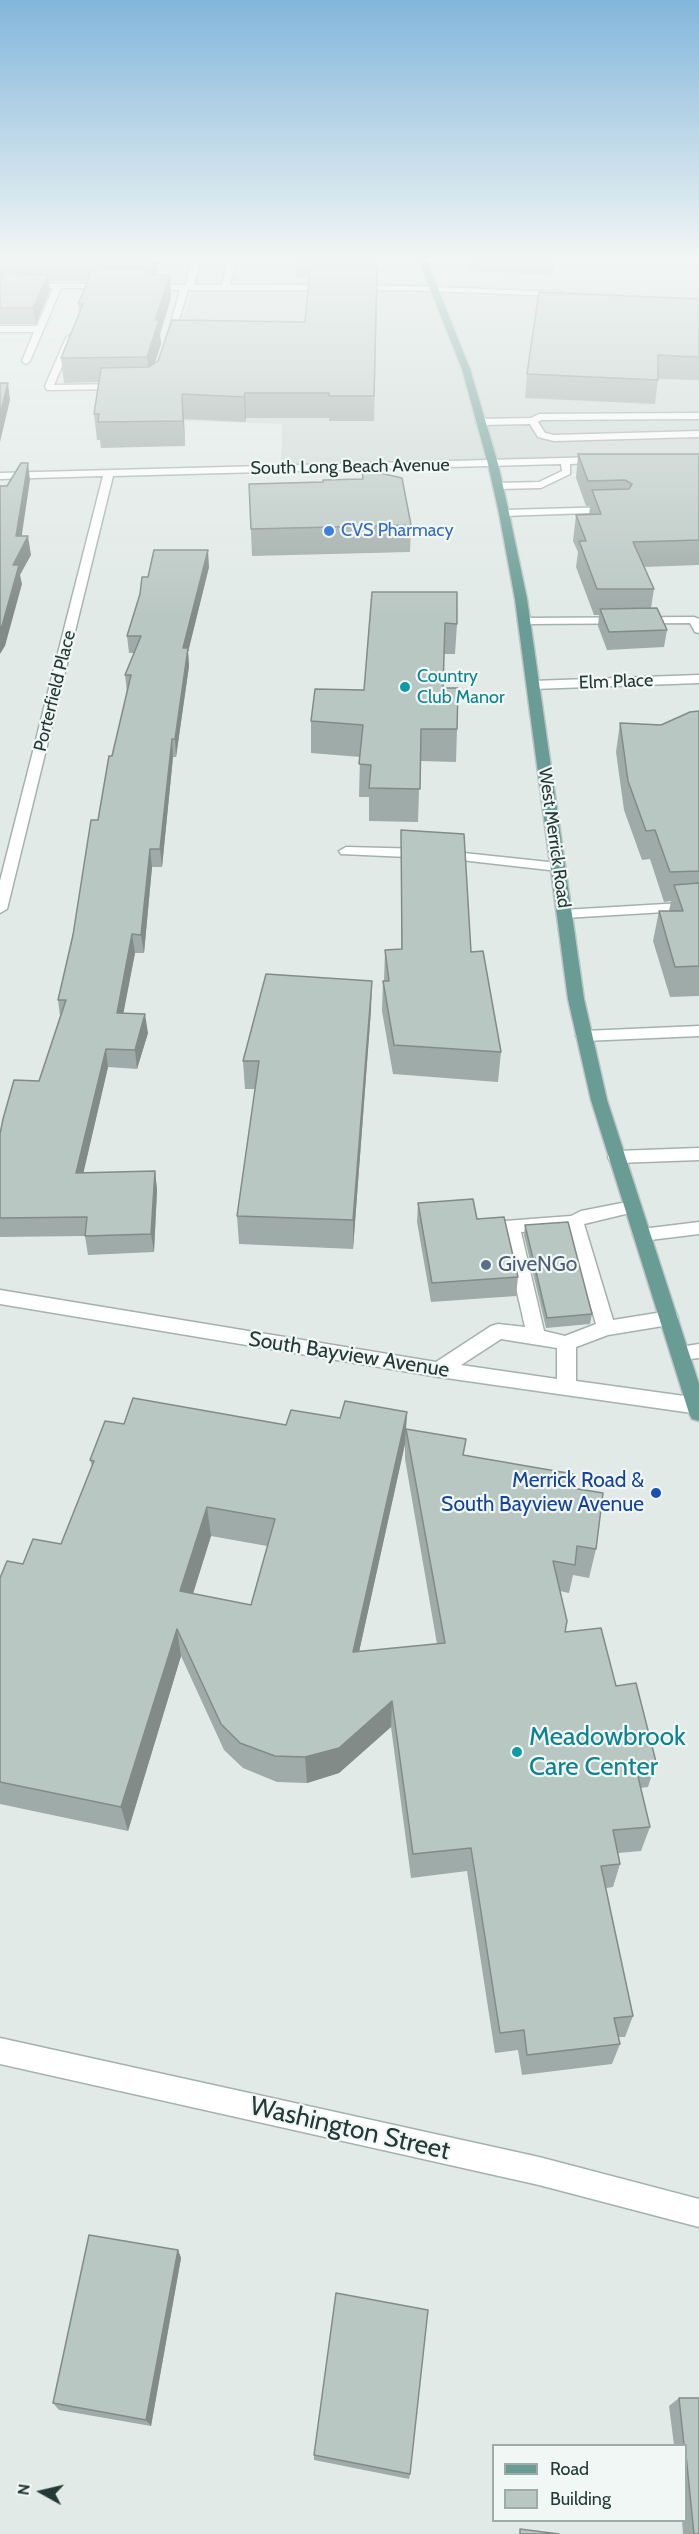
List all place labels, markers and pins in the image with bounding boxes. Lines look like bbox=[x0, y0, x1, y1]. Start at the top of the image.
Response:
place label: CVS Pharmacy bbox=[341, 520, 454, 542]
marker: CVS Pharmacy bbox=[322, 524, 336, 538]
place label: Country Club Manor bbox=[417, 666, 505, 708]
marker: Country Club Manor bbox=[398, 680, 412, 694]
place label: GiveNGo bbox=[498, 1252, 577, 1278]
marker: GiveNGo bbox=[479, 1258, 493, 1272]
place label: Merrick Road & South Bayview Avenue bbox=[441, 1468, 644, 1518]
marker: Merrick Road & South Bayview Avenue bbox=[649, 1486, 663, 1500]
place label: Meadowbrook Care Center bbox=[529, 1721, 686, 1782]
marker: Meadowbrook Care Center bbox=[510, 1745, 524, 1759]

